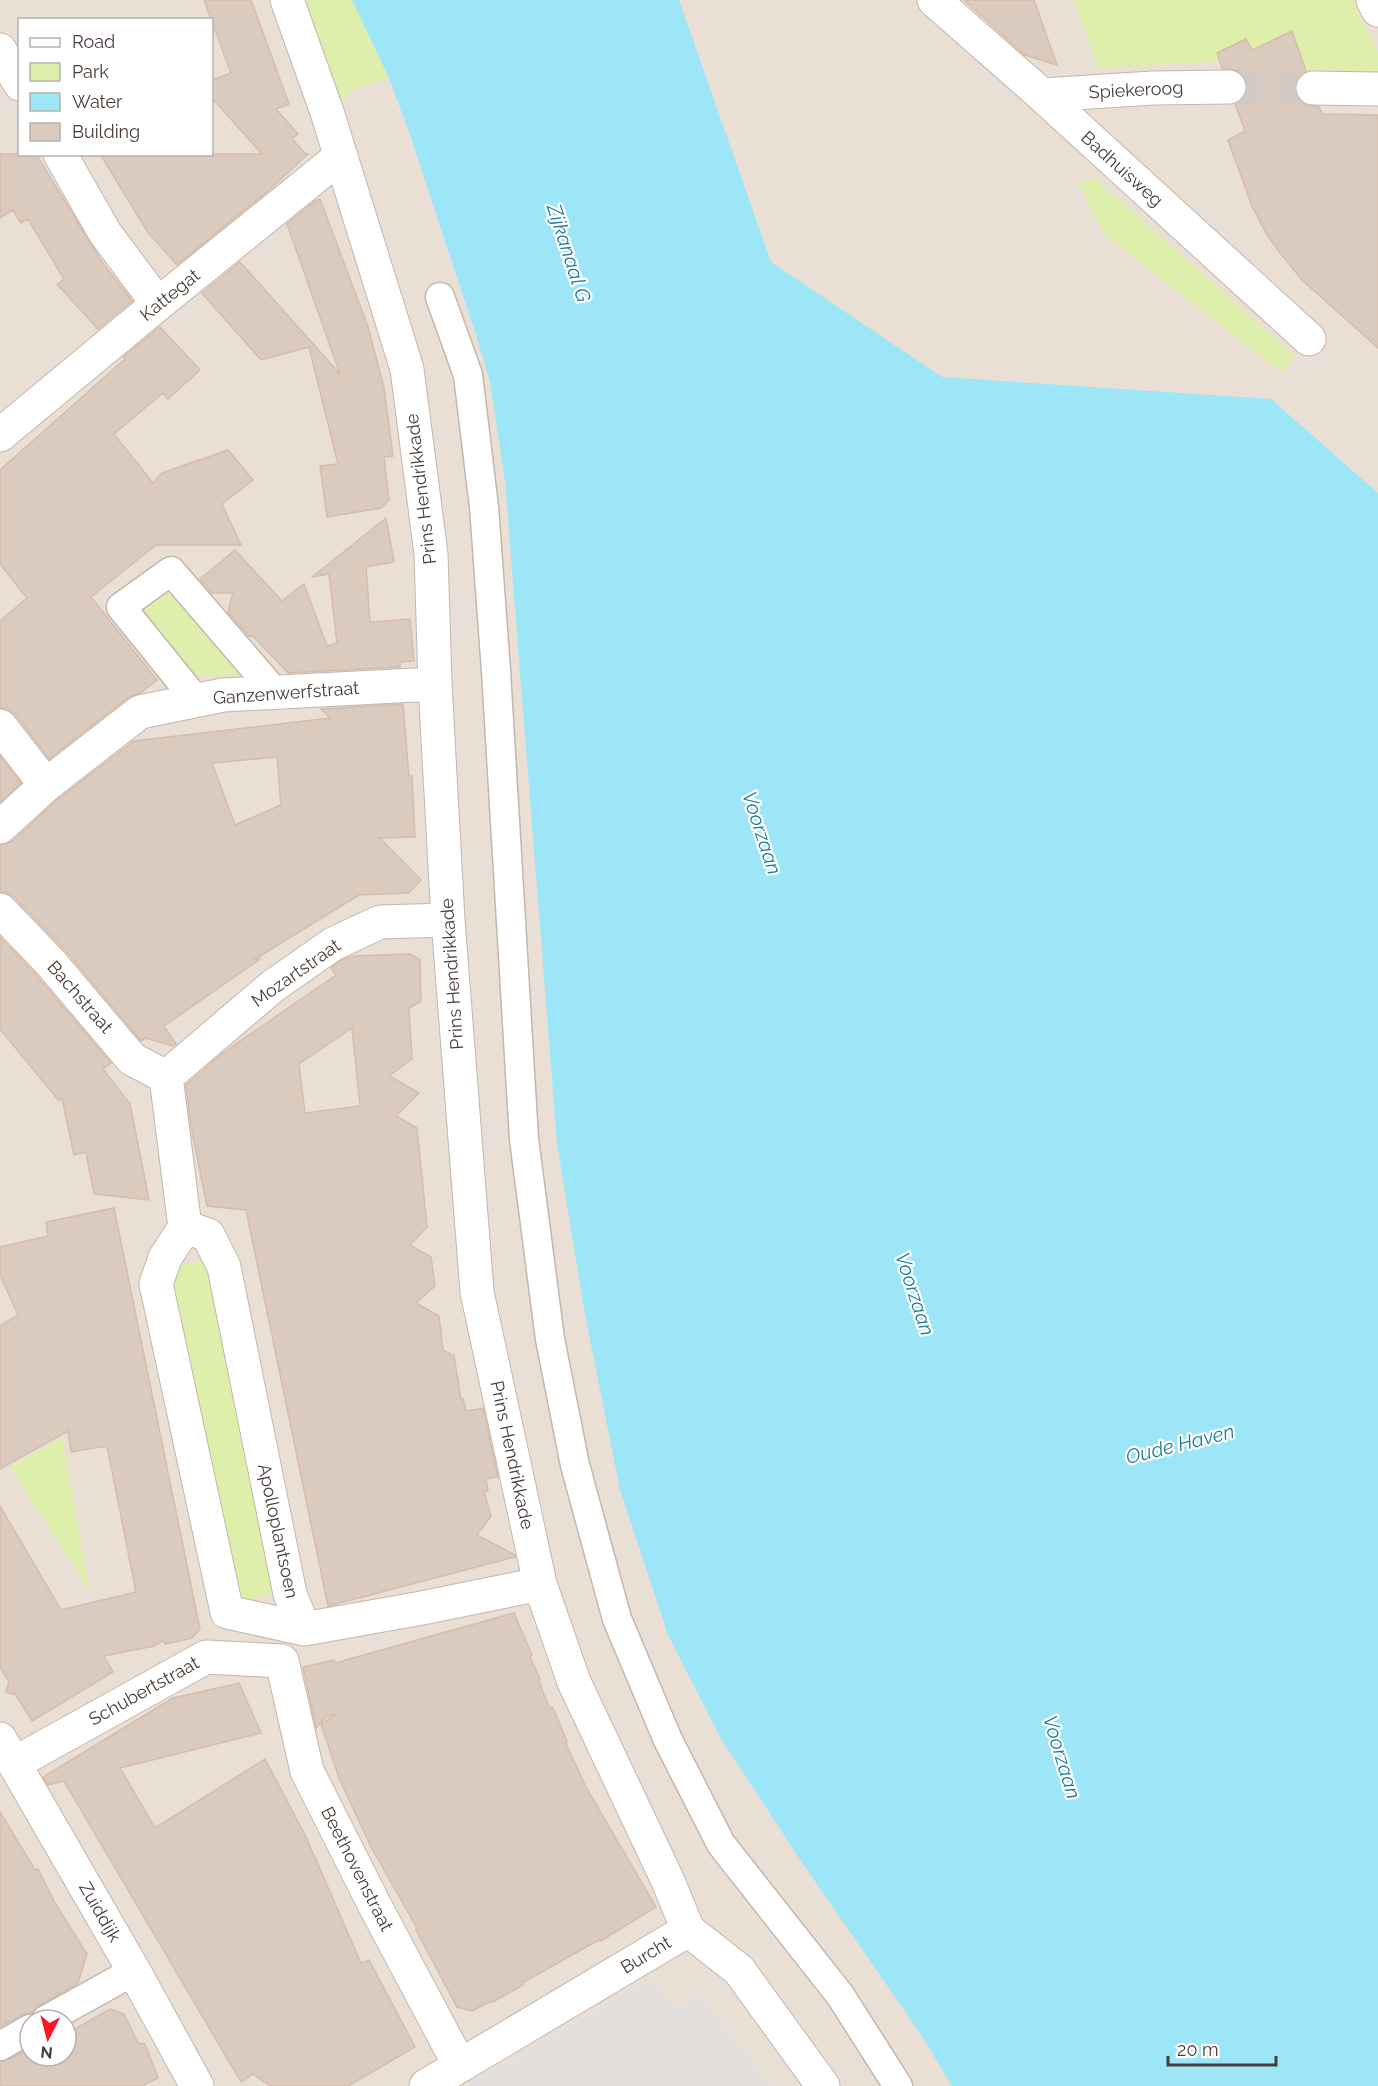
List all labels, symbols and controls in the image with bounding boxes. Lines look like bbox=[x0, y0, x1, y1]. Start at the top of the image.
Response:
legend bbox=[18, 18, 213, 156]
text: Road bbox=[72, 31, 115, 52]
text: Park bbox=[72, 61, 109, 82]
street label: Spiekeroog bbox=[1088, 77, 1184, 102]
text: Water bbox=[72, 91, 123, 112]
text: Building bbox=[72, 121, 140, 142]
street label: Badhuisweg bbox=[1077, 126, 1167, 211]
water label: Zijkanaal G bbox=[542, 200, 596, 305]
street label: Kattegat bbox=[136, 264, 204, 325]
street label: Prins Hendrikkade bbox=[401, 412, 440, 566]
street label: Ganzenwerfstraat bbox=[212, 677, 360, 708]
water label: Voorzaan bbox=[737, 788, 787, 878]
street label: Prins Hendrikkade bbox=[436, 897, 467, 1050]
street label: Mozartstraat bbox=[247, 934, 344, 1011]
street label: Bachstraat bbox=[43, 956, 117, 1037]
water label: Voorzaan bbox=[890, 1249, 940, 1339]
street label: Prins Hendrikkade bbox=[486, 1379, 539, 1532]
water label: Oude Haven bbox=[1123, 1419, 1237, 1469]
street label: Apolloplantsoen bbox=[254, 1462, 303, 1600]
street label: Schubertstraat bbox=[85, 1652, 202, 1729]
water label: Voorzaan bbox=[1038, 1712, 1086, 1802]
street label: Beethovenstraat bbox=[317, 1803, 398, 1935]
street label: Zuiddijk bbox=[75, 1878, 126, 1946]
street label: Burcht bbox=[617, 1931, 675, 1978]
north arrow bbox=[18, 2008, 78, 2068]
scale bar bbox=[1168, 2029, 1276, 2067]
text: 20 m bbox=[1177, 2039, 1219, 2060]
text: N bbox=[39, 2042, 54, 2063]

